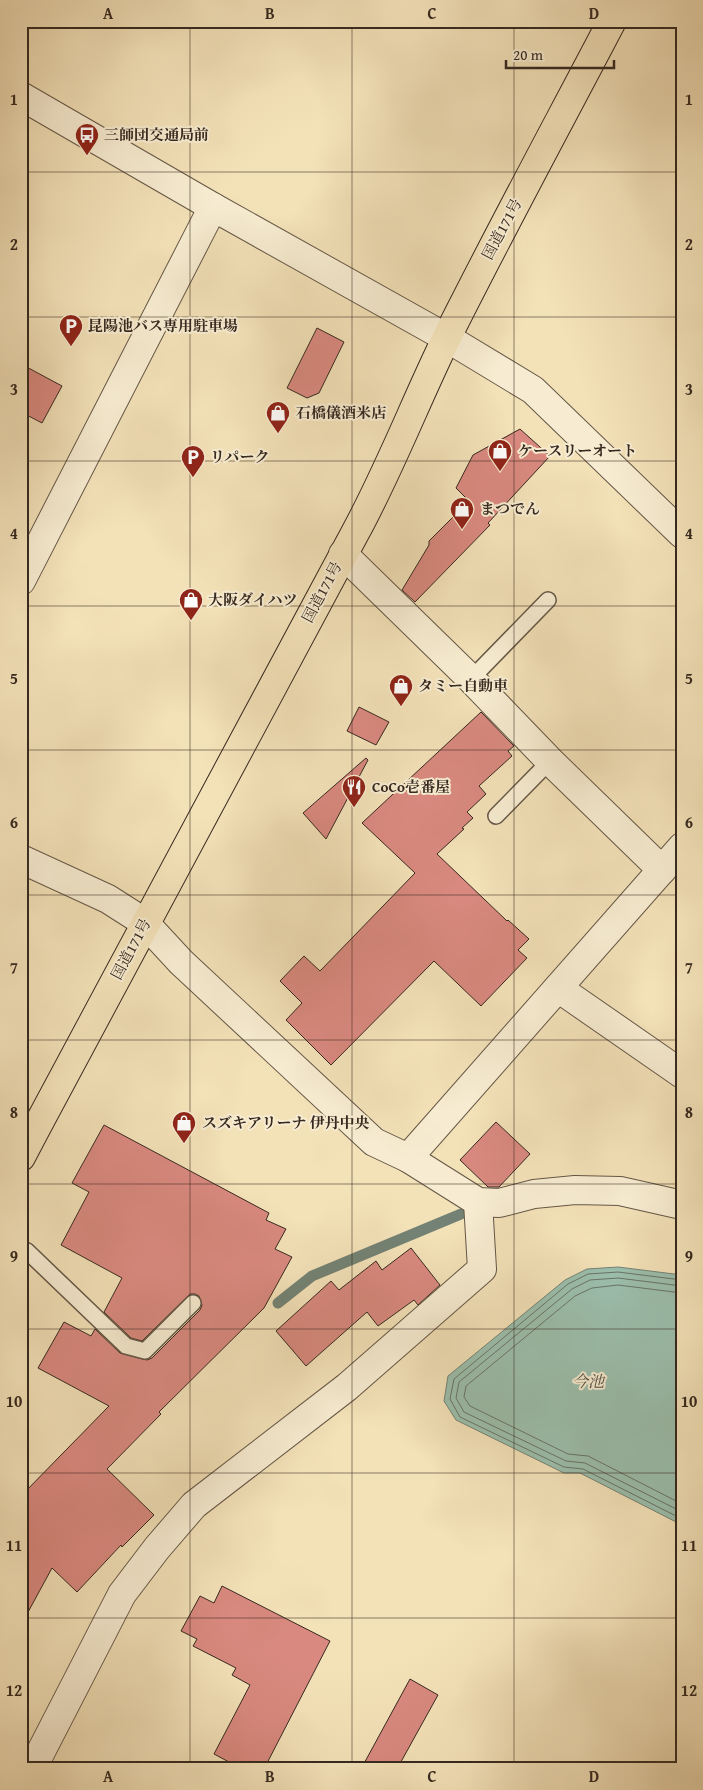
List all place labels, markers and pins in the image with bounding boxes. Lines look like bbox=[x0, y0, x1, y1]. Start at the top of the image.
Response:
bus stop icon: 三師団交通局前 bbox=[74, 122, 100, 156]
place label: 三師団交通局前 bbox=[104, 124, 209, 145]
parking icon: 昆陽池バス専用駐車場 bbox=[58, 313, 84, 347]
place label: 昆陽池バス専用駐車場 bbox=[88, 315, 238, 336]
shop icon: 石橋儀酒米店 bbox=[265, 400, 291, 434]
place label: 石橋儀酒米店 bbox=[296, 402, 386, 423]
shop icon: ケースリーオート bbox=[487, 438, 513, 472]
place label: ケースリーオート bbox=[518, 440, 637, 461]
parking icon: リパーク bbox=[180, 444, 206, 478]
place label: リパーク bbox=[210, 446, 270, 467]
shop icon: まつでん bbox=[449, 496, 475, 530]
place label: まつでん bbox=[480, 498, 540, 519]
shop icon: 大阪ダイハツ bbox=[178, 587, 204, 621]
place label: 大阪ダイハツ bbox=[208, 589, 297, 610]
shop icon: タミー自動車 bbox=[388, 673, 414, 707]
place label: タミー自動車 bbox=[418, 675, 508, 696]
restaurant icon: CoCo壱番屋 bbox=[341, 774, 367, 808]
place label: CoCo壱番屋 bbox=[372, 776, 450, 797]
shop icon: スズキアリーナ 伊丹中央 bbox=[171, 1110, 197, 1144]
place label: スズキアリーナ 伊丹中央 bbox=[202, 1112, 370, 1133]

